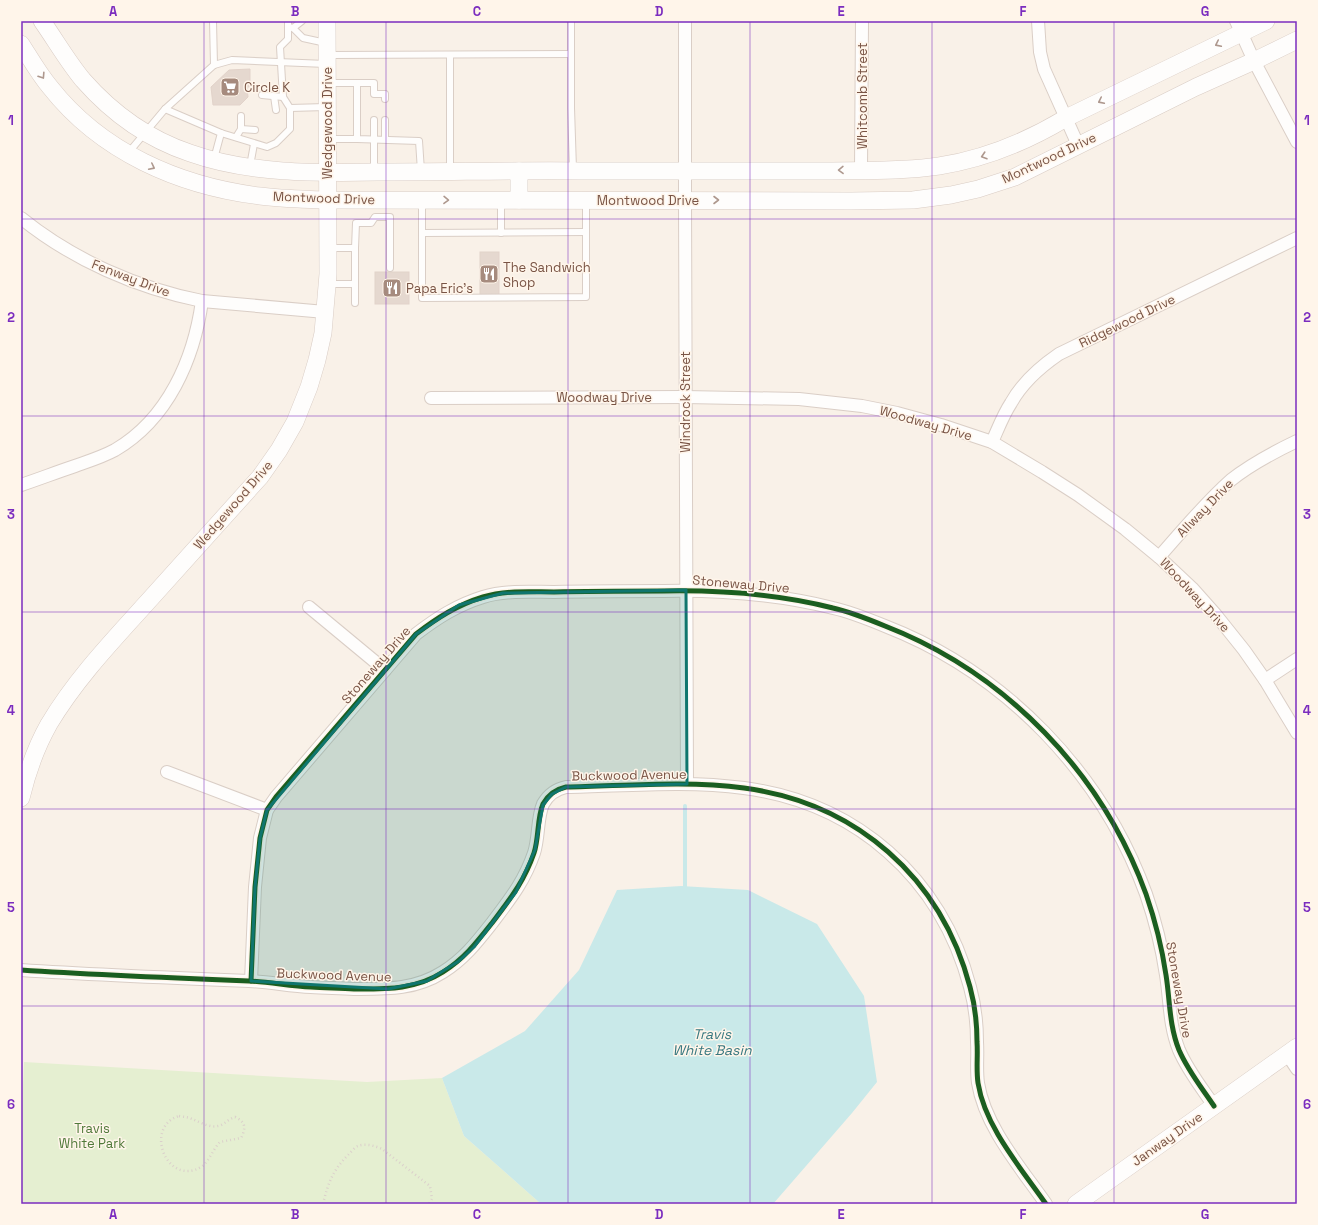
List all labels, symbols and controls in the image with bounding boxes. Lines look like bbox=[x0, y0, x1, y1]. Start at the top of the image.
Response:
text: A bbox=[109, 3, 118, 20]
text: B bbox=[291, 3, 300, 20]
text: C bbox=[473, 3, 481, 20]
text: D bbox=[655, 3, 664, 20]
text: E bbox=[837, 3, 845, 20]
text: F bbox=[1020, 3, 1027, 20]
text: G bbox=[1201, 3, 1209, 20]
one-way arrow bbox=[1215, 39, 1223, 47]
street label: Whitcomb Street bbox=[854, 43, 871, 149]
street label: Wedgewood Drive bbox=[319, 67, 336, 179]
one-way arrow bbox=[38, 72, 45, 79]
supermarket icon: Circle K bbox=[219, 76, 241, 98]
place label: Circle K bbox=[244, 79, 290, 96]
one-way arrow bbox=[1098, 96, 1106, 104]
text: 1 bbox=[8, 112, 14, 129]
text: 1 bbox=[1304, 112, 1310, 129]
street label: Montwood Drive bbox=[999, 129, 1099, 187]
one-way arrow bbox=[981, 151, 988, 160]
one-way arrow bbox=[148, 162, 156, 170]
one-way arrow bbox=[838, 166, 844, 175]
street label: Montwood Drive bbox=[273, 188, 375, 208]
street label: Montwood Drive bbox=[597, 192, 699, 209]
one-way arrow bbox=[443, 196, 449, 204]
one-way arrow bbox=[713, 196, 719, 204]
street label: Fenway Drive bbox=[89, 255, 173, 301]
place label: The Sandwich Shop bbox=[503, 259, 591, 291]
restaurant icon: The Sandwich Shop bbox=[478, 263, 500, 285]
restaurant icon: Papa Eric's bbox=[381, 277, 403, 299]
place label: Papa Eric's bbox=[406, 280, 473, 297]
street label: Ridgewood Drive bbox=[1076, 290, 1178, 352]
text: 2 bbox=[7, 309, 15, 326]
text: 2 bbox=[1303, 309, 1311, 326]
street label: Windrock Street bbox=[677, 351, 694, 453]
street label: Woodway Drive bbox=[556, 389, 652, 406]
street label: Woodway Drive bbox=[878, 402, 974, 444]
street label: Wedgewood Drive bbox=[190, 457, 276, 553]
street label: Allway Drive bbox=[1173, 475, 1237, 541]
text: 3 bbox=[7, 506, 15, 523]
text: 3 bbox=[1303, 506, 1311, 523]
street label: Woodway Drive bbox=[1156, 554, 1234, 636]
street label: Stoneway Drive bbox=[692, 571, 790, 597]
street label: Stoneway Drive bbox=[338, 623, 414, 707]
text: 4 bbox=[7, 702, 15, 719]
text: 4 bbox=[1303, 702, 1311, 719]
street label: Buckwood Avenue bbox=[571, 765, 687, 785]
text: 5 bbox=[7, 899, 15, 916]
text: 5 bbox=[1303, 899, 1311, 916]
street label: Stoneway Drive bbox=[1162, 941, 1196, 1039]
street label: Buckwood Avenue bbox=[276, 964, 392, 986]
water label: Travis White Basin bbox=[673, 1025, 752, 1059]
text: 6 bbox=[7, 1096, 15, 1113]
text: 6 bbox=[1303, 1096, 1311, 1113]
street label: Janway Drive bbox=[1128, 1108, 1206, 1170]
park label: Travis White Park bbox=[59, 1120, 125, 1152]
text: A bbox=[109, 1206, 118, 1223]
text: B bbox=[291, 1206, 300, 1223]
text: C bbox=[473, 1206, 481, 1223]
text: D bbox=[655, 1206, 664, 1223]
text: E bbox=[837, 1206, 845, 1223]
text: F bbox=[1020, 1206, 1027, 1223]
text: G bbox=[1201, 1206, 1209, 1223]

